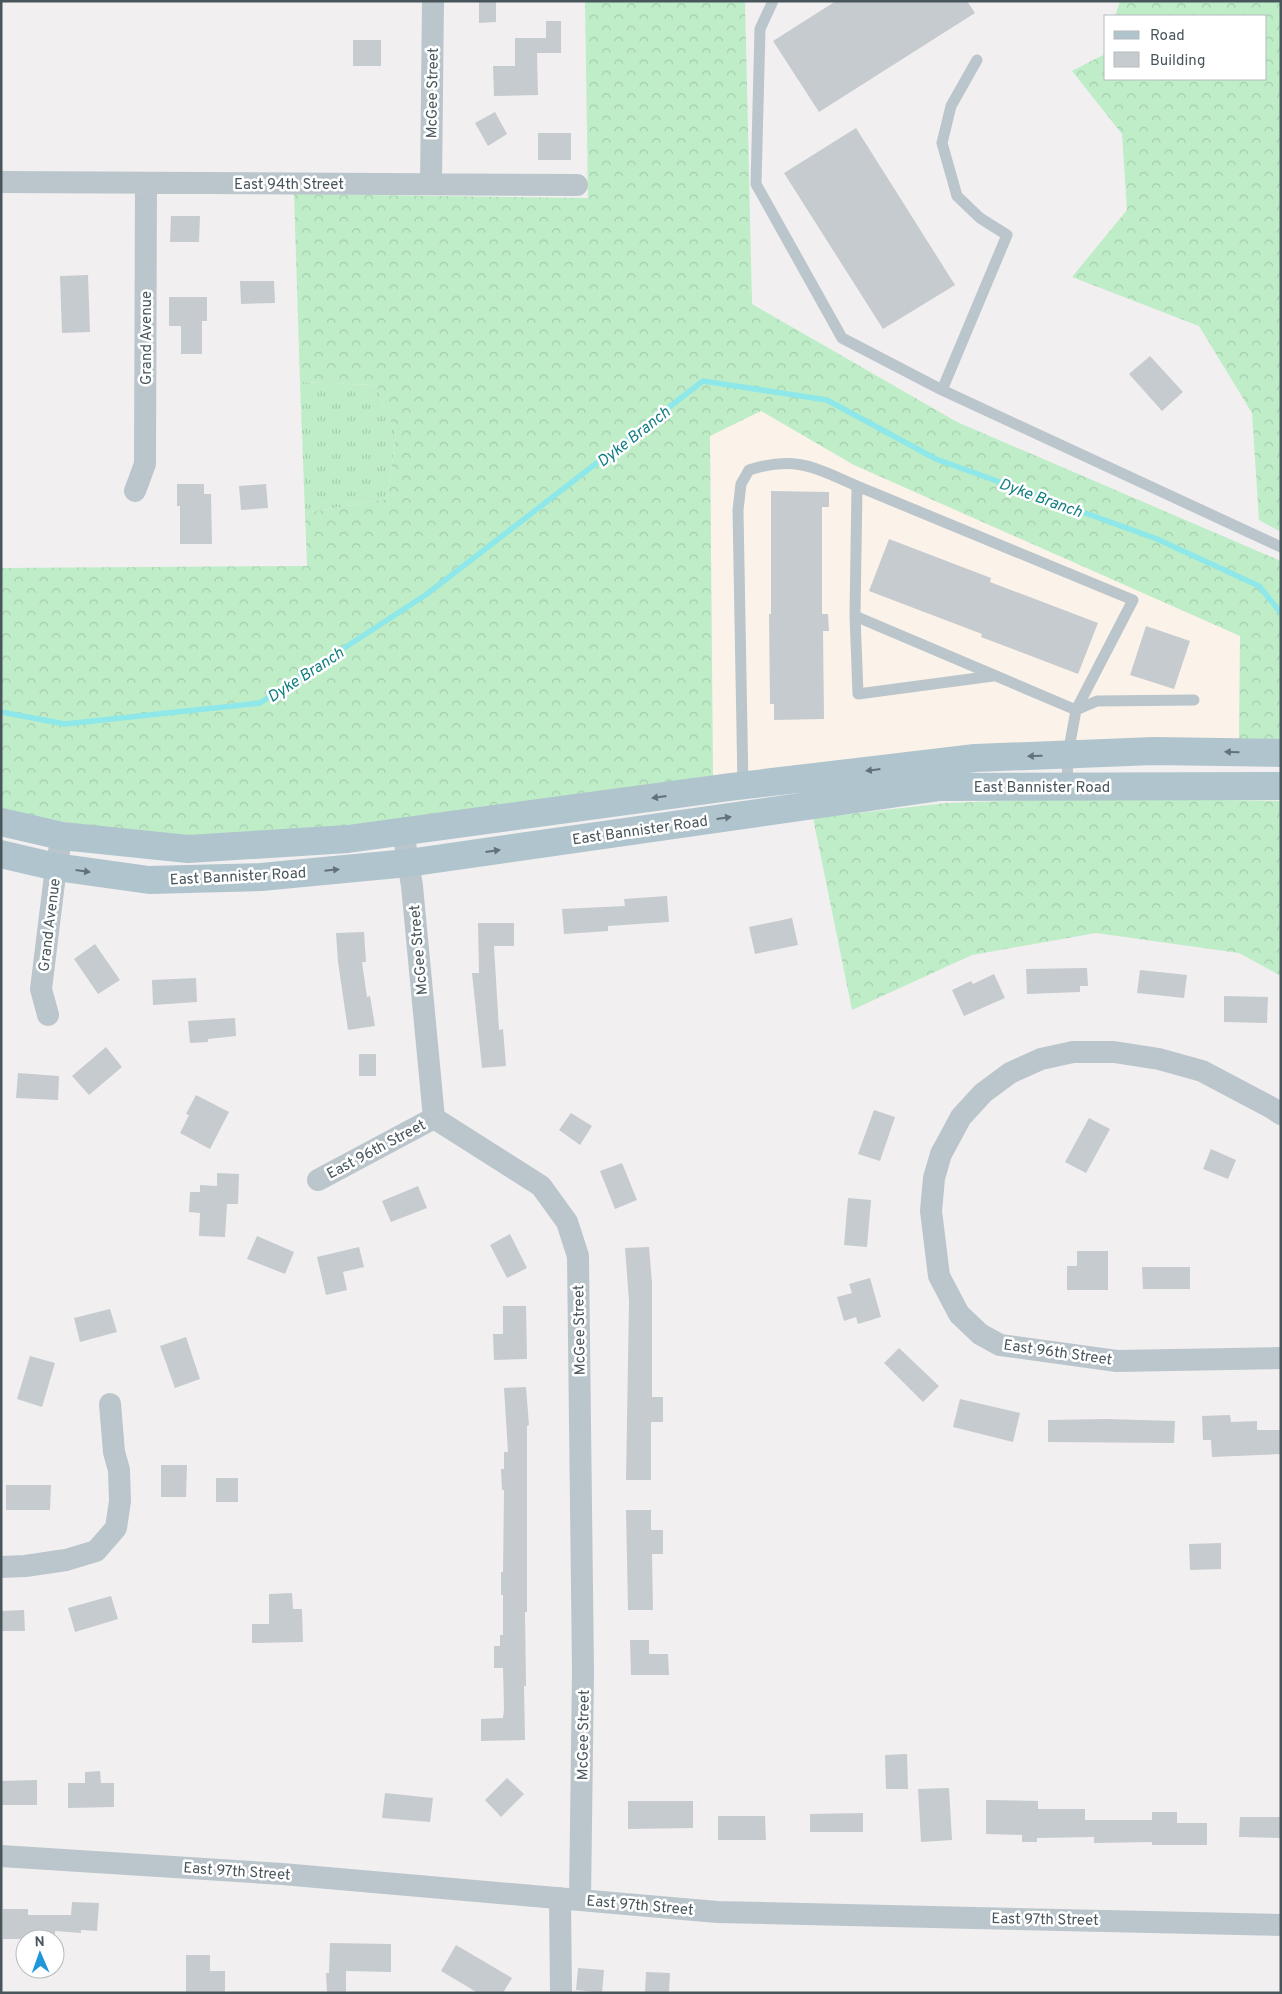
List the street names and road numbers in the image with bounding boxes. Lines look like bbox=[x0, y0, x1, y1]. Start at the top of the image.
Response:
street label: McGee Street bbox=[423, 47, 444, 139]
street label: East 94th Street bbox=[234, 176, 344, 195]
street label: Grand Avenue bbox=[138, 291, 157, 385]
street label: East Bannister Road bbox=[974, 779, 1110, 798]
street label: East Bannister Road bbox=[571, 813, 709, 850]
street label: East Bannister Road bbox=[169, 864, 307, 891]
street label: Grand Avenue bbox=[35, 877, 66, 973]
street label: McGee Street bbox=[406, 904, 433, 996]
street label: East 96th Street bbox=[324, 1116, 429, 1184]
street label: McGee Street bbox=[570, 1284, 591, 1376]
street label: East 96th Street bbox=[1002, 1336, 1113, 1371]
street label: McGee Street bbox=[574, 1689, 595, 1781]
street label: East 97th Street bbox=[183, 1859, 291, 1886]
street label: East 97th Street bbox=[586, 1892, 694, 1921]
street label: East 97th Street bbox=[991, 1910, 1099, 1931]

